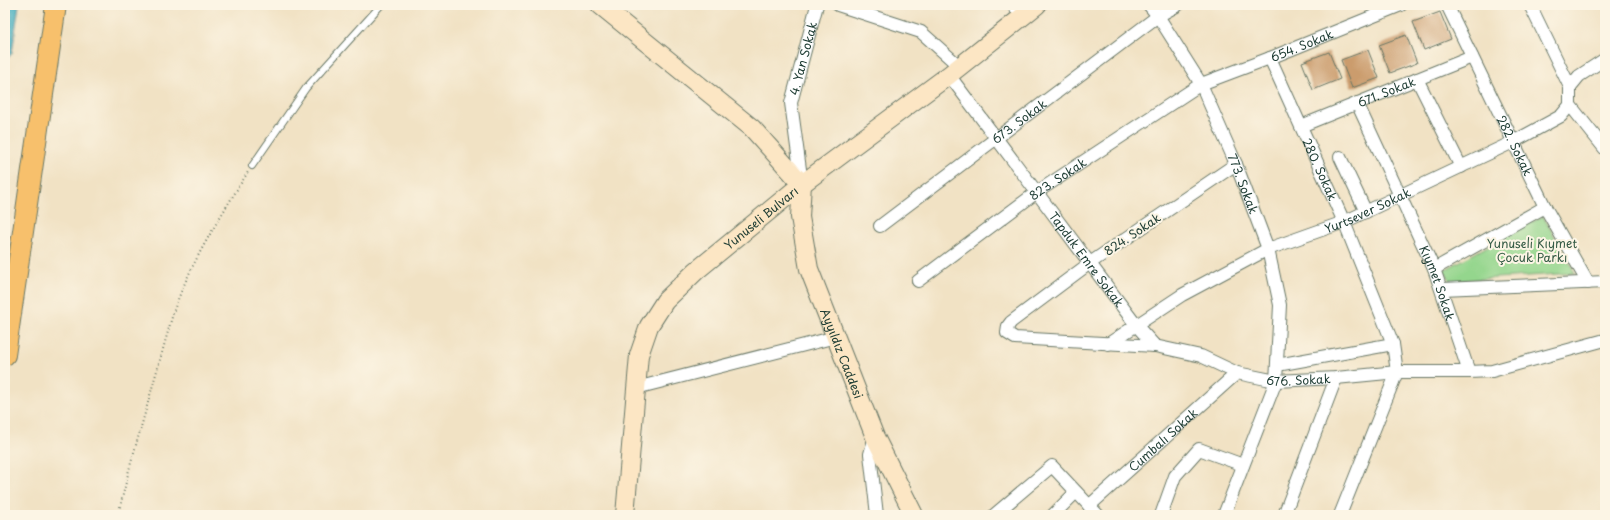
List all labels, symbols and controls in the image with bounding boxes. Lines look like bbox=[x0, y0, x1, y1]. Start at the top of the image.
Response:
street label: 4. Yan Sokak bbox=[784, 19, 821, 97]
street label: 654. Sokak bbox=[1268, 24, 1336, 66]
street label: 671. Sokak bbox=[1355, 72, 1418, 111]
street label: 673. Sokak bbox=[988, 94, 1050, 148]
street label: 282. Sokak bbox=[1493, 112, 1537, 179]
street label: 280. Sokak bbox=[1298, 135, 1342, 203]
street label: 773. Sokak bbox=[1224, 151, 1263, 217]
street label: 823. Sokak bbox=[1025, 153, 1090, 204]
street label: Yunuseli Bulvarı bbox=[720, 182, 802, 254]
street label: Yurtsever Sokak bbox=[1322, 183, 1413, 237]
street label: Tapduk Emre Sokak bbox=[1045, 208, 1129, 311]
street label: 824. Sokak bbox=[1100, 208, 1164, 260]
park label: Yunuseli Kıymet Çocuk Parkı bbox=[1487, 234, 1577, 266]
street label: Kıymet Sokak bbox=[1415, 242, 1460, 323]
street label: Ayyıldız Caddesi bbox=[816, 306, 868, 401]
street label: 676. Sokak bbox=[1265, 369, 1331, 390]
street label: Cumbalı Sokak bbox=[1124, 404, 1201, 476]

